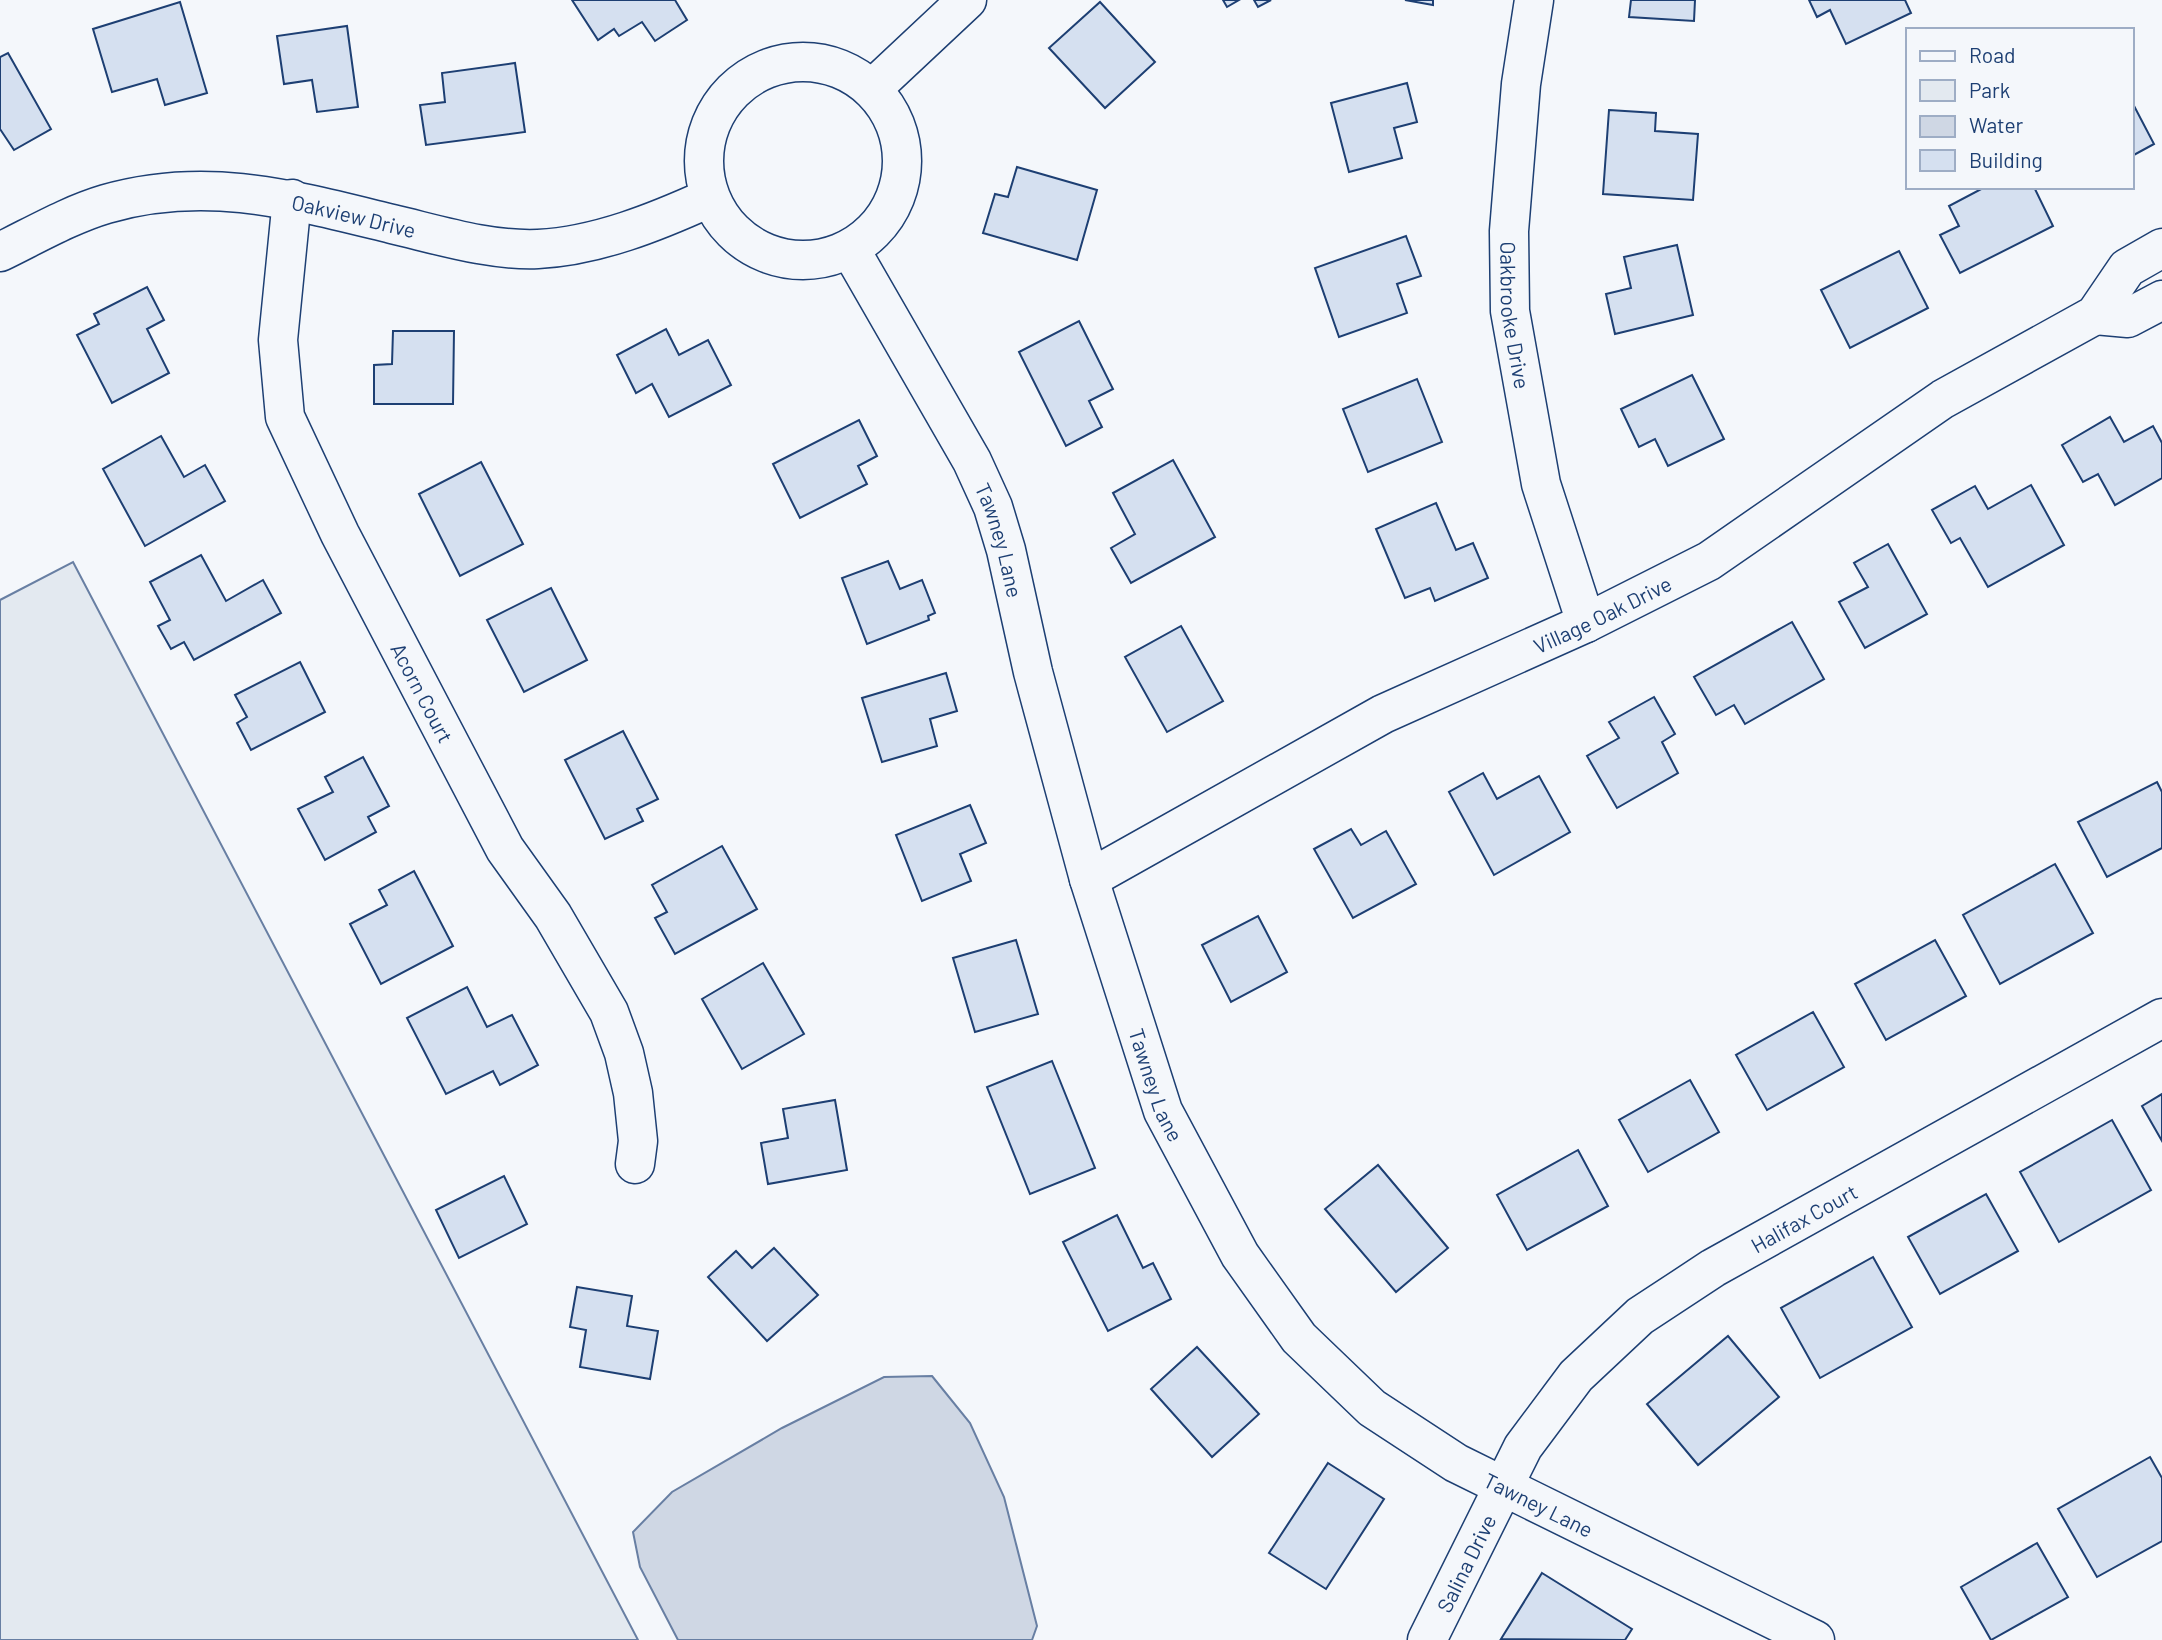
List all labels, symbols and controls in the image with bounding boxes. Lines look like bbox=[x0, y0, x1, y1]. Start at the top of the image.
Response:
legend bbox=[1906, 28, 2134, 189]
text: Road bbox=[1969, 42, 2015, 67]
text: Park bbox=[1969, 77, 2010, 102]
text: Water bbox=[1969, 112, 2024, 137]
text: Building bbox=[1969, 147, 2043, 172]
street label: Oakview Drive bbox=[290, 189, 418, 242]
street label: Oakbrooke Drive bbox=[1497, 241, 1536, 391]
street label: Tawney Lane bbox=[971, 479, 1029, 600]
street label: Village Oak Drive bbox=[1529, 570, 1675, 658]
street label: Acorn Court bbox=[387, 638, 459, 746]
street label: Tawney Lane bbox=[1125, 1025, 1189, 1145]
street label: Halifax Court bbox=[1746, 1178, 1861, 1257]
street label: Tawney Lane bbox=[1480, 1466, 1597, 1541]
street label: Salina Drive bbox=[1430, 1510, 1500, 1616]

